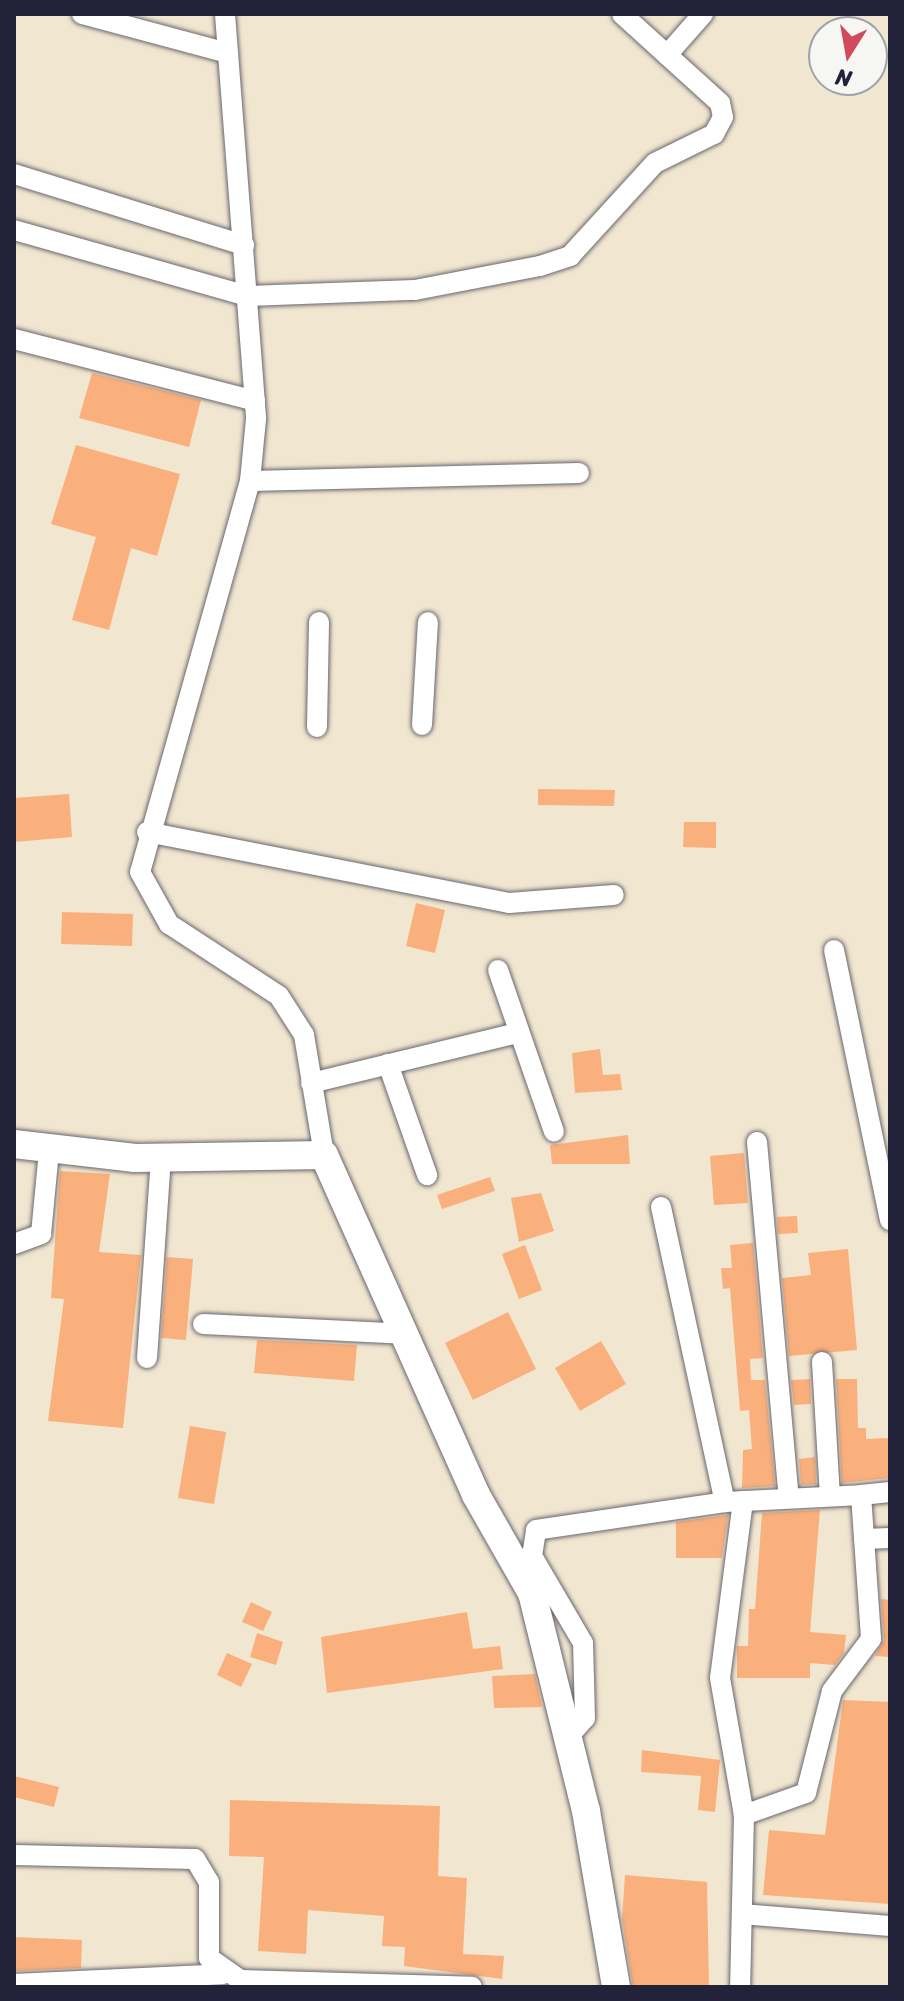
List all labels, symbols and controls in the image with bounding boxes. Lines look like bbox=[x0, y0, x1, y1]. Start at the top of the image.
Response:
north arrow bbox=[808, 16, 888, 96]
text: N bbox=[833, 57, 855, 99]

